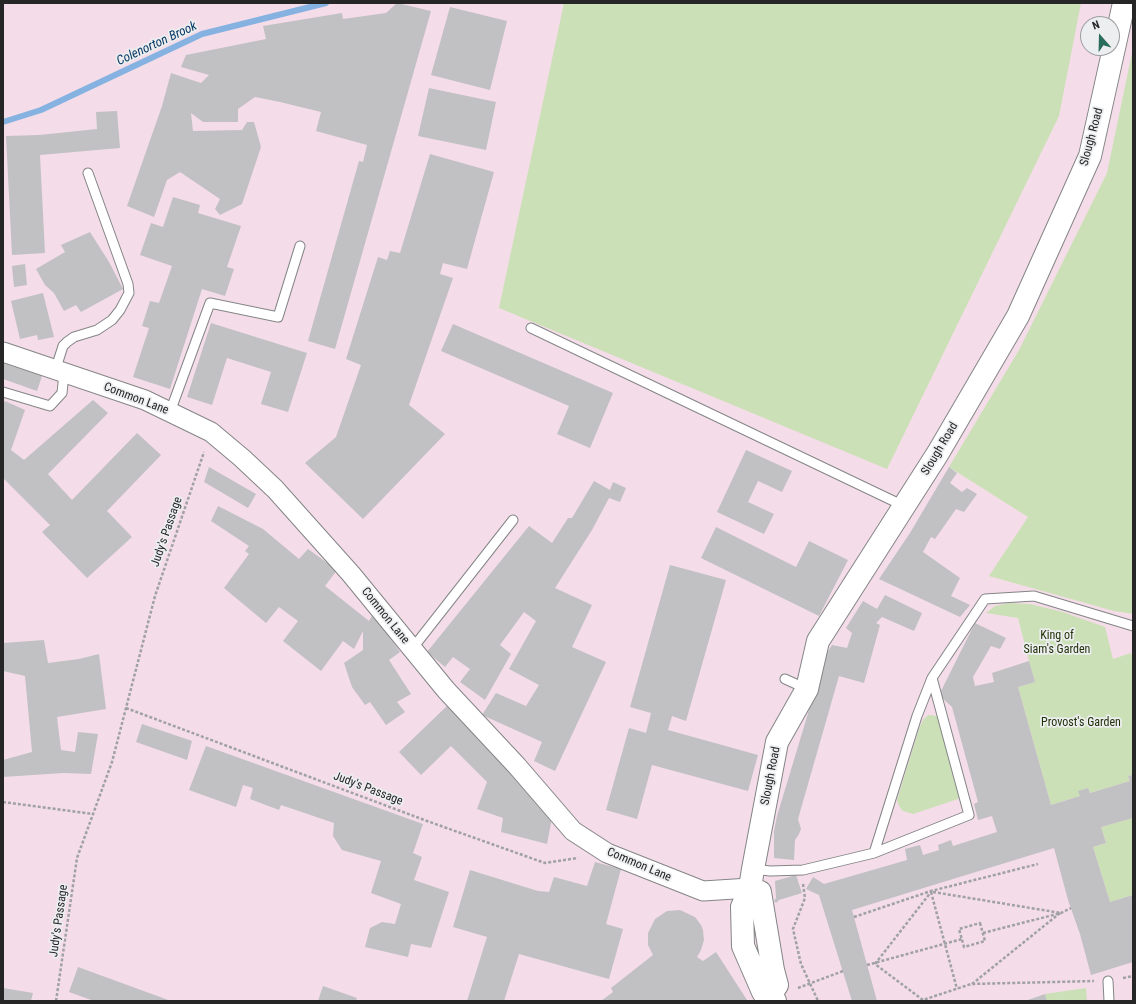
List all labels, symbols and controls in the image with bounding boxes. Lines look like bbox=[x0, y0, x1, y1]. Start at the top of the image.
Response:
north arrow bbox=[1080, 16, 1120, 56]
text: N bbox=[1091, 18, 1101, 32]
water label: Colenorton Brook bbox=[114, 19, 200, 69]
street label: Slough Road bbox=[1077, 106, 1107, 168]
street label: Common Lane bbox=[102, 380, 170, 418]
street label: Slough Road bbox=[919, 420, 961, 478]
street label: Judy's Passage bbox=[148, 495, 186, 569]
street label: Common Lane bbox=[358, 585, 412, 647]
park label: King of Siam's Garden bbox=[1024, 629, 1090, 657]
park label: Provost's Garden bbox=[1041, 716, 1121, 730]
street label: Slough Road bbox=[758, 745, 784, 807]
street label: Judy's Passage bbox=[331, 769, 405, 809]
street label: Common Lane bbox=[605, 845, 673, 885]
street label: Judy's Passage bbox=[47, 884, 71, 958]

